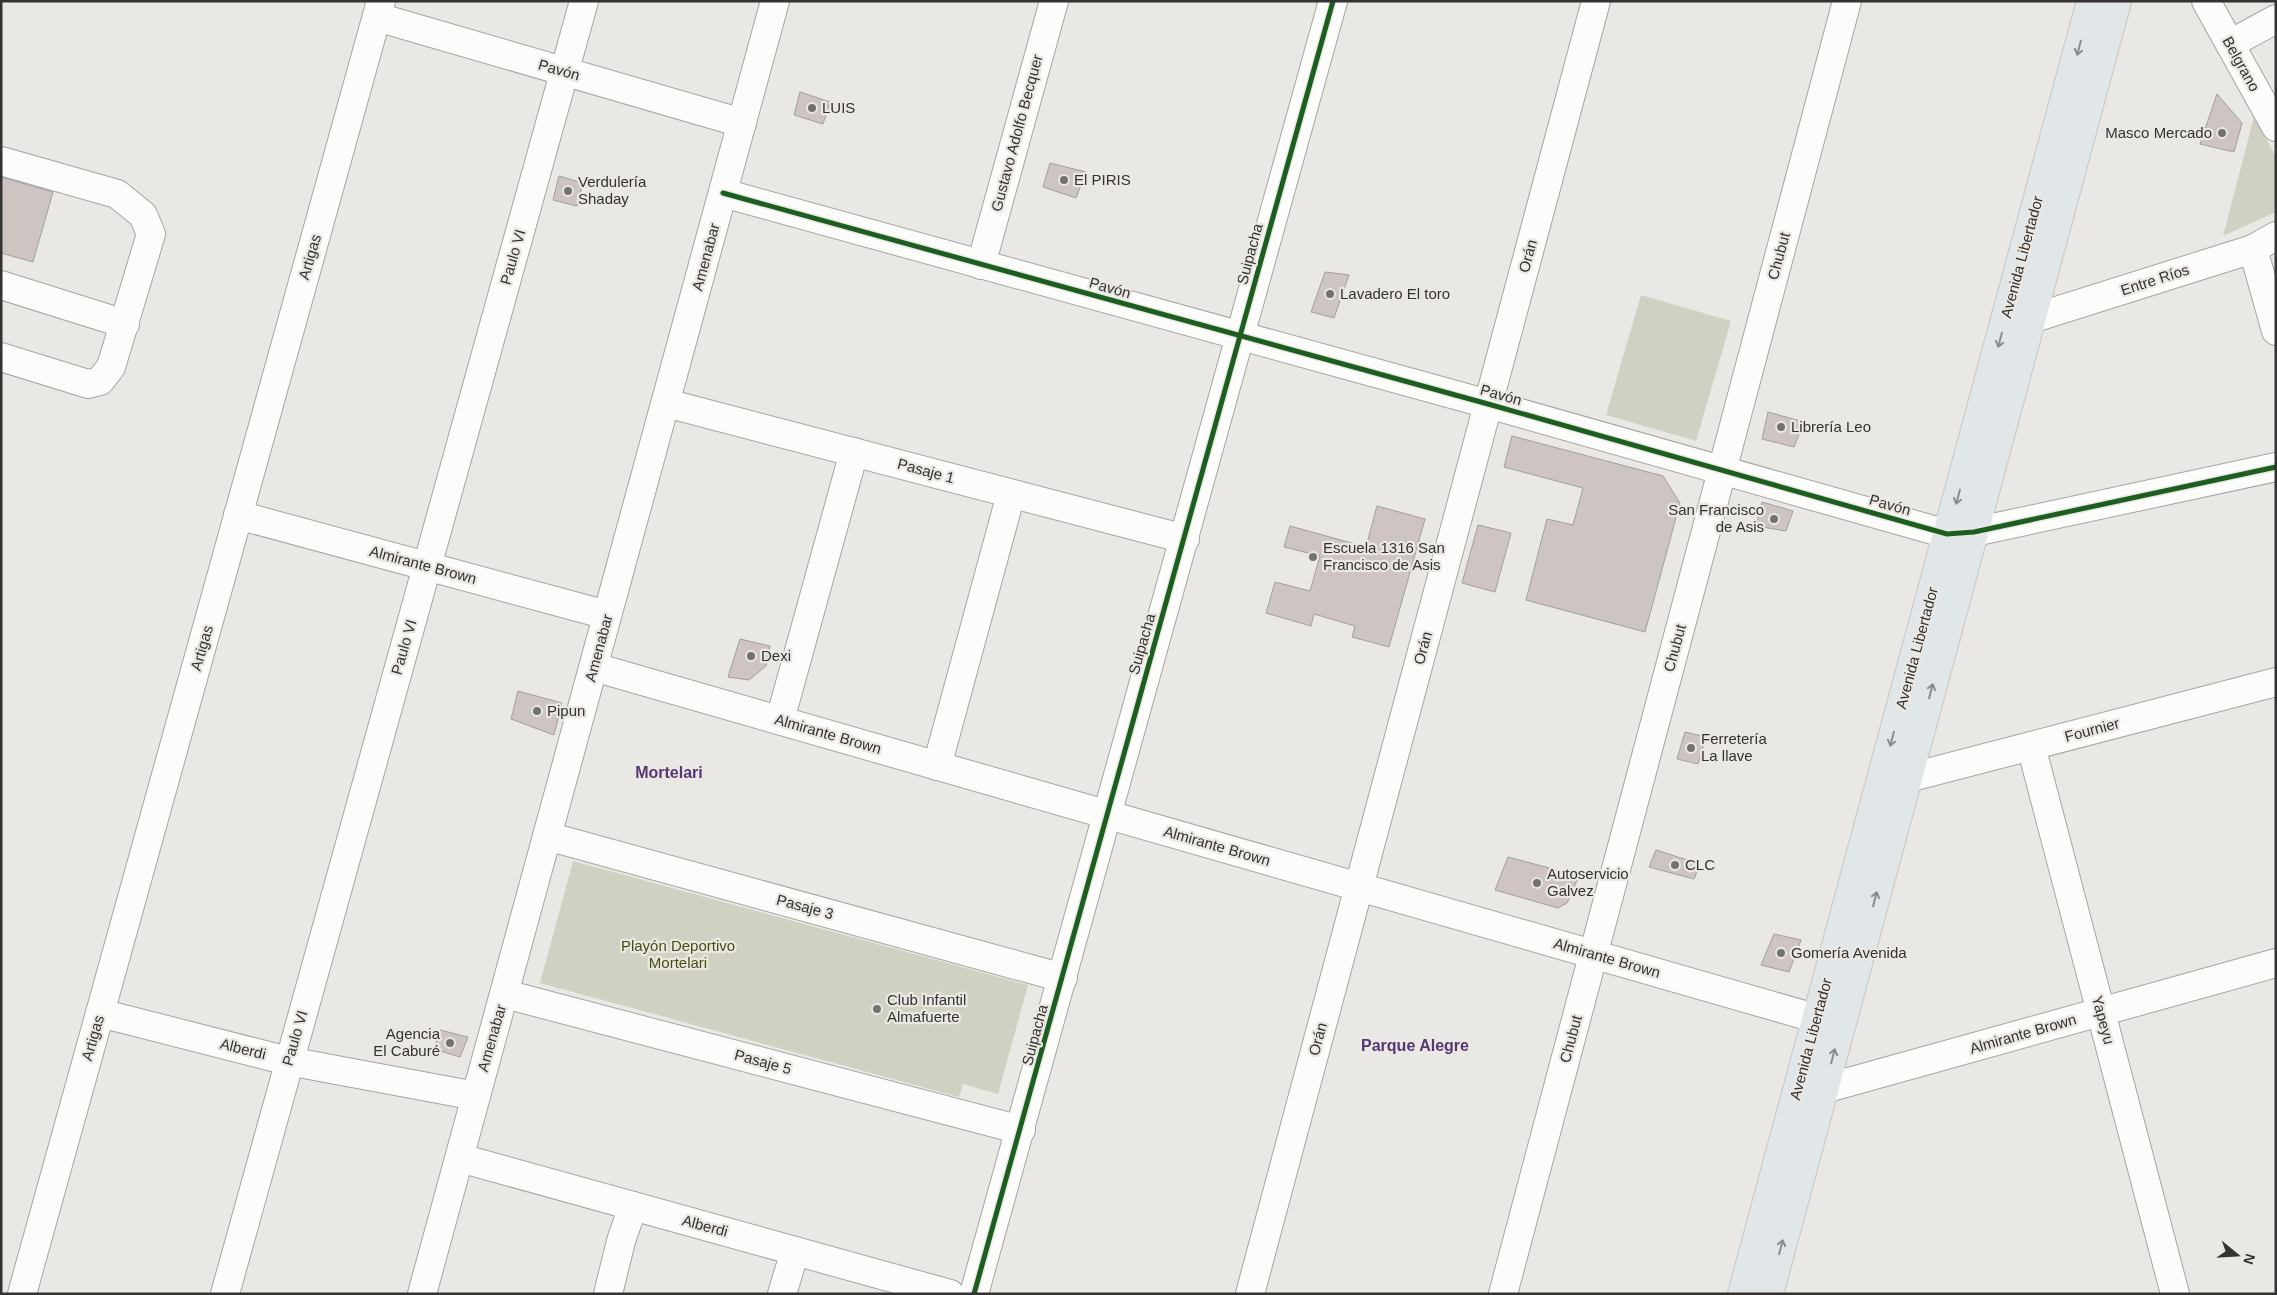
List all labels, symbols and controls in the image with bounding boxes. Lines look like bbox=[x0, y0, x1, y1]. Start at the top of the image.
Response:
street label: Belgrano bbox=[2219, 33, 2263, 94]
one-way arrow bbox=[2073, 40, 2083, 56]
street label: Gustavo Adolfo Becquer bbox=[987, 53, 1046, 213]
street label: Pavón bbox=[536, 55, 582, 84]
place label: LUIS bbox=[822, 99, 855, 116]
marker: LUIS bbox=[806, 102, 818, 114]
place label: Masco Mercado bbox=[2105, 124, 2212, 141]
marker: Masco Mercado bbox=[2216, 127, 2228, 139]
place label: El PIRIS bbox=[1074, 171, 1131, 188]
place label: Verdulería Shaday bbox=[578, 173, 647, 207]
marker: El PIRIS bbox=[1058, 174, 1070, 186]
marker: Verdulería Shaday bbox=[562, 185, 574, 197]
street label: Avenida Libertador bbox=[1997, 194, 2046, 320]
street label: Amenabar bbox=[688, 221, 723, 293]
street label: Suipacha bbox=[1233, 221, 1266, 286]
street label: Paulo VI bbox=[497, 227, 529, 286]
street label: Chubut bbox=[1764, 230, 1793, 281]
street label: Artigas bbox=[295, 232, 324, 282]
street label: Orán bbox=[1515, 238, 1540, 274]
street label: Entre Ríos bbox=[2119, 260, 2191, 299]
street label: Pavón bbox=[1087, 273, 1133, 302]
place label: Lavadero El toro bbox=[1340, 285, 1450, 302]
marker: Lavadero El toro bbox=[1324, 288, 1336, 300]
one-way arrow bbox=[1995, 332, 2004, 348]
street label: Pavón bbox=[1478, 380, 1524, 409]
place label: Librería Leo bbox=[1791, 418, 1871, 435]
marker: Librería Leo bbox=[1775, 421, 1787, 433]
street label: Pasaje 1 bbox=[896, 455, 957, 486]
one-way arrow bbox=[1952, 489, 1962, 505]
street label: Pavón bbox=[1867, 490, 1913, 519]
place label: San Francisco de Asis bbox=[1668, 501, 1764, 535]
marker: San Francisco de Asis bbox=[1768, 513, 1780, 525]
place label: Escuela 1316 San Francisco de Asis bbox=[1323, 539, 1445, 573]
street label: Almirante Brown bbox=[368, 542, 478, 587]
marker: Escuela 1316 San Francisco de Asis bbox=[1307, 551, 1319, 563]
street label: Avenida Libertador bbox=[1892, 585, 1941, 711]
street label: Suipacha bbox=[1125, 611, 1158, 676]
street label: Amenabar bbox=[581, 612, 616, 684]
street label: Paulo VI bbox=[388, 617, 420, 676]
street label: Chubut bbox=[1660, 622, 1689, 673]
street label: Artigas bbox=[187, 623, 216, 673]
street label: Orán bbox=[1410, 630, 1435, 666]
place label: Dexi bbox=[761, 647, 791, 664]
marker: Dexi bbox=[745, 650, 757, 662]
one-way arrow bbox=[1927, 684, 1936, 700]
place label: Pipun bbox=[547, 702, 585, 719]
marker: Pipun bbox=[531, 705, 543, 717]
street label: Almirante Brown bbox=[773, 710, 883, 757]
street label: Fournier bbox=[2063, 714, 2121, 745]
place label: Ferretería La llave bbox=[1701, 730, 1768, 764]
one-way arrow bbox=[1887, 730, 1897, 746]
marker: Ferretería La llave bbox=[1685, 742, 1697, 754]
district label: Mortelari bbox=[635, 764, 703, 781]
street label: Almirante Brown bbox=[1162, 822, 1272, 869]
place label: CLC bbox=[1685, 856, 1715, 873]
marker: CLC bbox=[1669, 859, 1681, 871]
place label: Autoservicio Galvez bbox=[1547, 865, 1629, 899]
marker: Autoservicio Galvez bbox=[1531, 877, 1543, 889]
street label: Pasaje 3 bbox=[775, 891, 836, 922]
one-way arrow bbox=[1871, 892, 1880, 908]
street label: Almirante Brown bbox=[1552, 934, 1662, 981]
park label: Playón Deportivo Mortelari bbox=[621, 937, 735, 971]
place label: Gomería Avenida bbox=[1791, 944, 1907, 961]
marker: Gomería Avenida bbox=[1775, 947, 1787, 959]
street label: Avenida Libertador bbox=[1786, 976, 1835, 1102]
place label: Club Infantil Almafuerte bbox=[887, 991, 966, 1025]
street label: Yapeyu bbox=[2089, 994, 2118, 1046]
street label: Amenabar bbox=[474, 1002, 509, 1073]
street label: Suipacha bbox=[1018, 1002, 1051, 1067]
marker: Club Infantil Almafuerte bbox=[871, 1003, 883, 1015]
street label: Paulo VI bbox=[279, 1008, 311, 1067]
street label: Almirante Brown bbox=[1968, 1010, 2078, 1057]
street label: Artigas bbox=[78, 1013, 107, 1063]
street label: Chubut bbox=[1556, 1013, 1585, 1064]
street label: Orán bbox=[1305, 1021, 1330, 1057]
place label: Agencia El Caburé bbox=[373, 1025, 441, 1059]
street label: Alberdi bbox=[218, 1035, 268, 1062]
marker: Agencia El Caburé bbox=[444, 1037, 456, 1049]
district label: Parque Alegre bbox=[1361, 1037, 1469, 1054]
street label: Pasaje 5 bbox=[733, 1046, 794, 1077]
one-way arrow bbox=[1828, 1048, 1838, 1064]
street label: Alberdi bbox=[680, 1211, 730, 1240]
north arrow bbox=[2212, 1230, 2262, 1280]
one-way arrow bbox=[1777, 1239, 1787, 1255]
text: N bbox=[2240, 1252, 2259, 1266]

